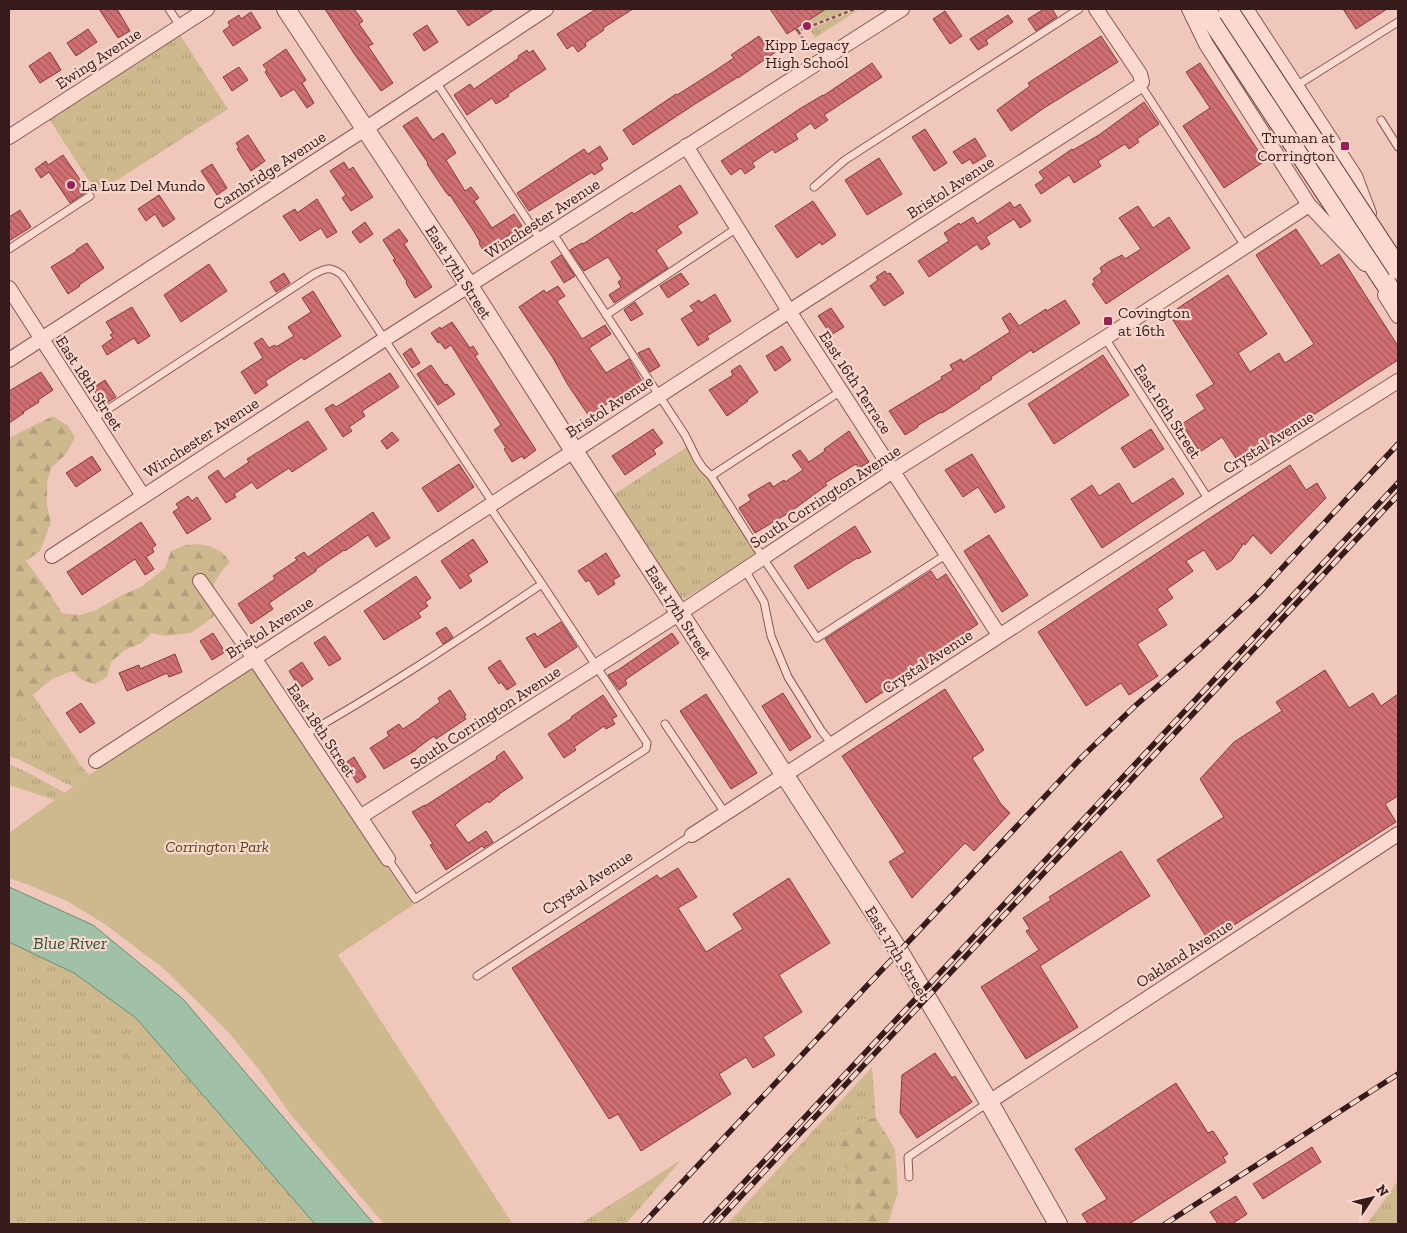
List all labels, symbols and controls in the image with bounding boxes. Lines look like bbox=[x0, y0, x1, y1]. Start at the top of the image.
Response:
marker: Kipp Legacy High School bbox=[801, 20, 813, 32]
street label: Ewing Avenue bbox=[52, 24, 145, 93]
place label: Kipp Legacy High School bbox=[765, 35, 850, 72]
street label: Cambridge Avenue bbox=[209, 127, 329, 214]
place label: Truman at Corrington bbox=[1257, 128, 1336, 165]
marker: Truman at Corrington bbox=[1339, 140, 1351, 152]
street label: Bristol Avenue bbox=[903, 152, 997, 223]
street label: Winchester Avenue bbox=[481, 174, 603, 263]
place label: La Luz Del Mundo bbox=[81, 176, 205, 195]
marker: La Luz Del Mundo bbox=[65, 179, 77, 191]
street label: East 17th Street bbox=[421, 222, 496, 323]
place label: Covington at 16th bbox=[1118, 303, 1191, 340]
marker: Covington at 16th bbox=[1102, 315, 1114, 327]
street label: East 16th Terrace bbox=[815, 327, 896, 437]
street label: East 18th Street bbox=[52, 332, 127, 434]
street label: East 16th Street bbox=[1130, 360, 1205, 462]
street label: Bristol Avenue bbox=[562, 371, 656, 442]
street label: Winchester Avenue bbox=[140, 393, 262, 482]
street label: Crystal Avenue bbox=[1219, 407, 1317, 478]
street label: South Corrington Avenue bbox=[746, 441, 904, 552]
street label: East 17th Street bbox=[641, 562, 716, 663]
street label: Bristol Avenue bbox=[222, 592, 316, 663]
street label: Crystal Avenue bbox=[879, 625, 976, 698]
street label: South Corrington Avenue bbox=[406, 662, 564, 773]
street label: East 18th Street bbox=[283, 680, 360, 781]
park label: Corrington Park bbox=[165, 837, 269, 856]
street label: Crystal Avenue bbox=[539, 846, 636, 919]
street label: East 17th Street bbox=[861, 903, 934, 1004]
street label: Oakland Avenue bbox=[1132, 915, 1236, 992]
water label: Blue River bbox=[33, 932, 108, 954]
north arrow bbox=[1347, 1173, 1397, 1223]
text: N bbox=[1372, 1182, 1392, 1200]

